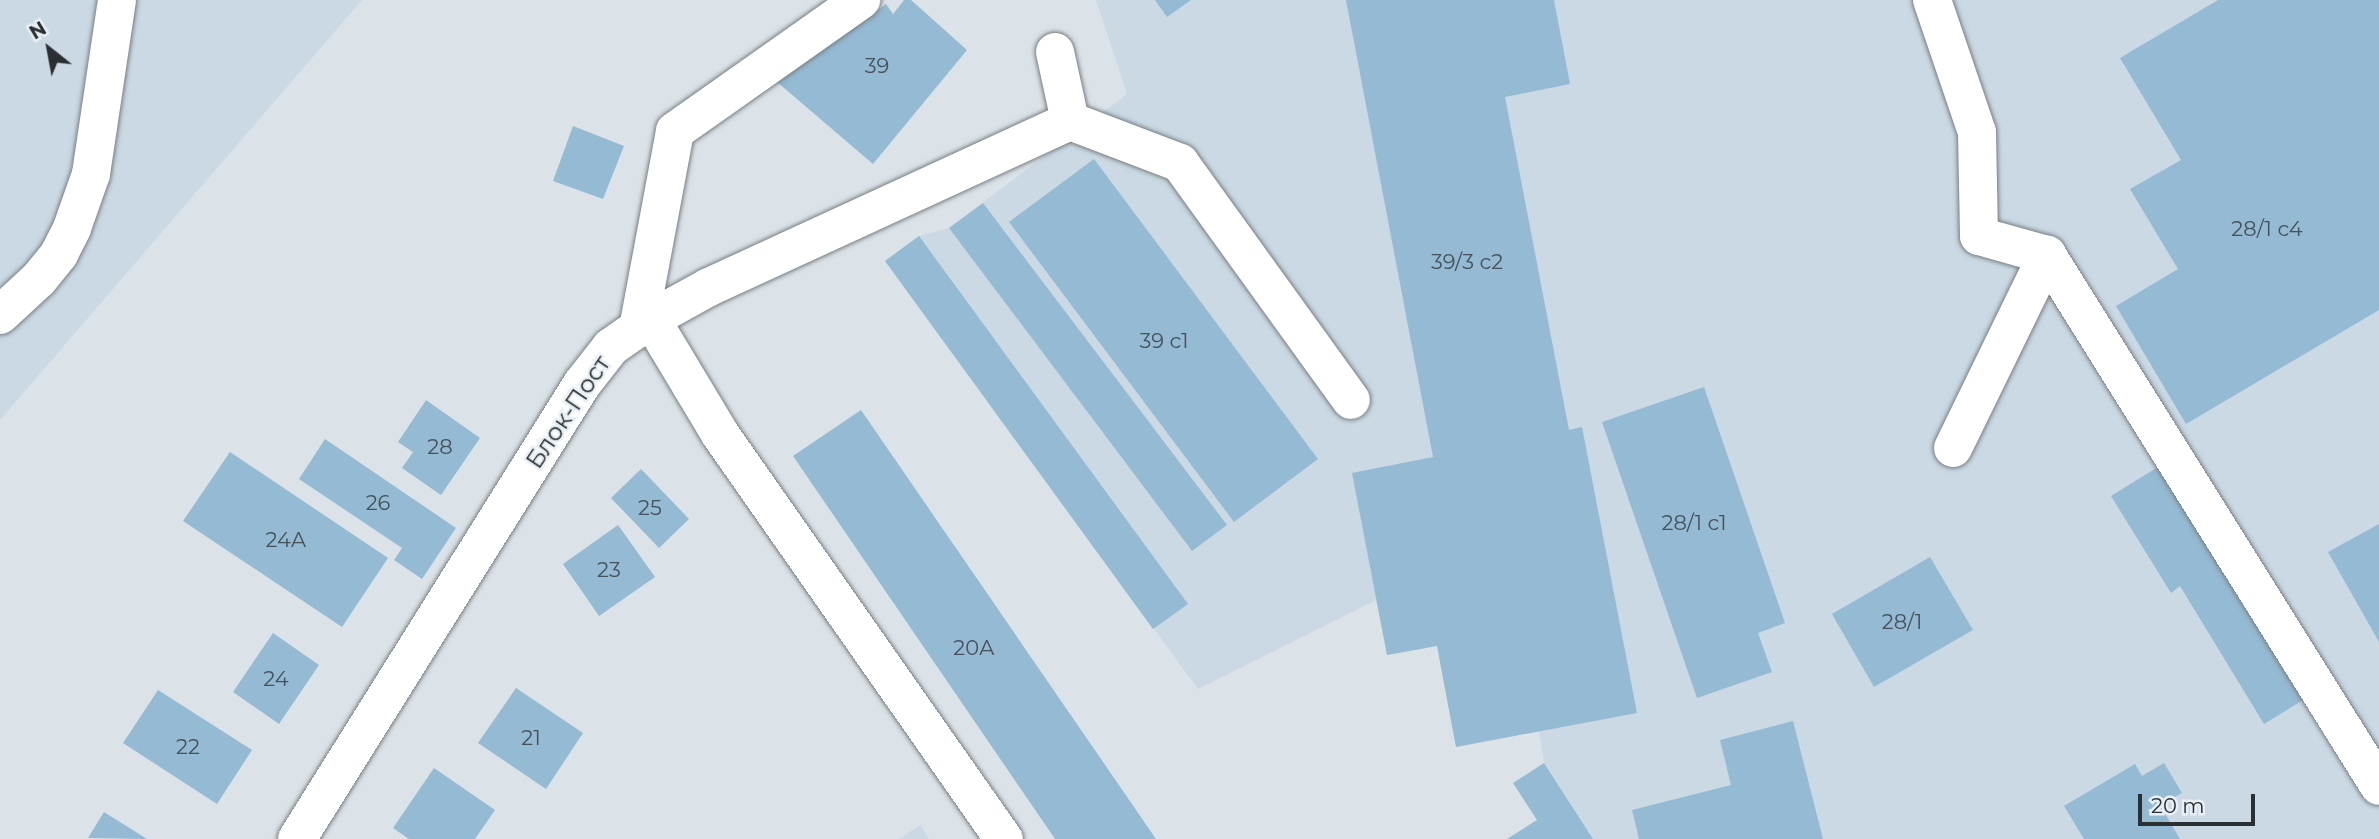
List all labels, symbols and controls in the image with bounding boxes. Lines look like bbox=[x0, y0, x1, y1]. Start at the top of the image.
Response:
north arrow bbox=[14, 14, 84, 84]
text: N bbox=[25, 17, 50, 44]
house number: 39 bbox=[865, 53, 889, 79]
house number: 28/1 с4 bbox=[2231, 216, 2303, 242]
house number: 39/3 с2 bbox=[1431, 249, 1503, 275]
house number: 39 с1 bbox=[1139, 328, 1189, 354]
street label: Блок-Пост bbox=[520, 350, 616, 474]
house number: 28 bbox=[427, 434, 453, 460]
house number: 26 bbox=[366, 490, 390, 516]
house number: 25 bbox=[638, 495, 662, 521]
house number: 28/1 с1 bbox=[1662, 510, 1726, 536]
house number: 24А bbox=[266, 527, 306, 553]
house number: 23 bbox=[597, 557, 621, 583]
house number: 28/1 bbox=[1882, 609, 1922, 635]
house number: 20А bbox=[953, 635, 995, 661]
house number: 24 bbox=[263, 666, 289, 692]
house number: 21 bbox=[521, 725, 541, 751]
house number: 22 bbox=[176, 734, 200, 760]
scale bar bbox=[2141, 780, 2258, 824]
text: 20 m bbox=[2151, 793, 2205, 818]

